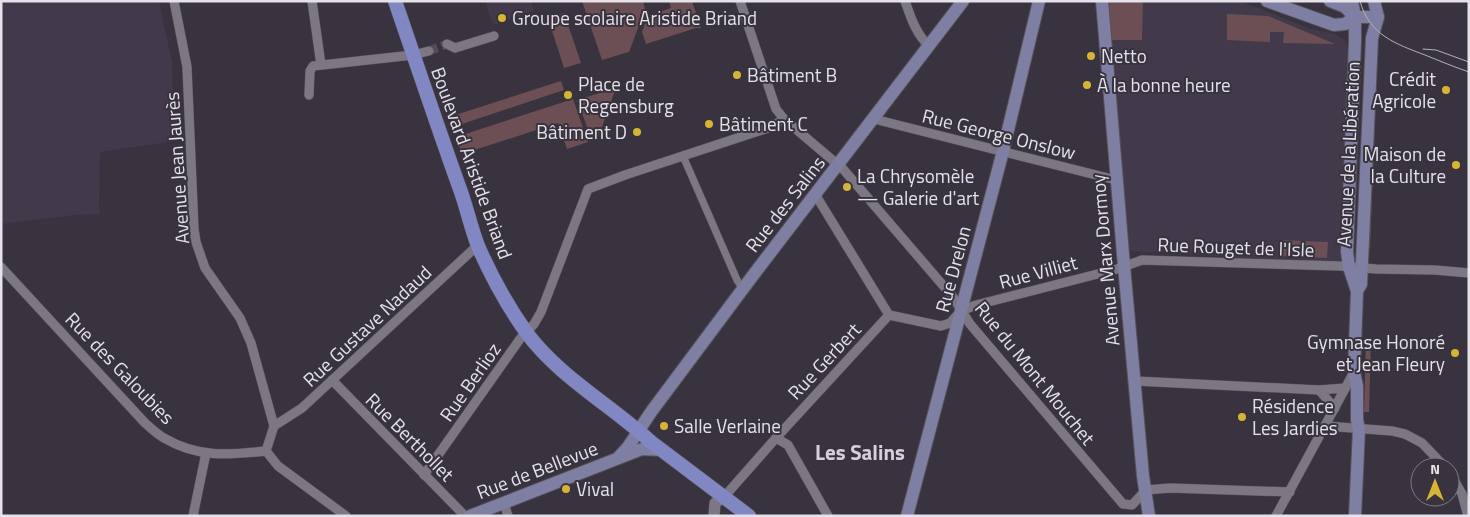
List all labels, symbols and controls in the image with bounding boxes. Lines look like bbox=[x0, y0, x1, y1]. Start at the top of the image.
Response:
place label: Groupe scolaire Aristide Briand bbox=[512, 3, 757, 32]
marker: Groupe scolaire Aristide Briand bbox=[496, 12, 508, 24]
place label: Netto bbox=[1101, 41, 1147, 70]
marker: Netto bbox=[1085, 50, 1097, 62]
place label: Bâtiment B bbox=[747, 60, 837, 89]
street label: Avenue de la Libération bbox=[1328, 61, 1367, 247]
street label: Boulevard Aristide Briand bbox=[424, 63, 521, 263]
place label: Crédit Agricole bbox=[1372, 64, 1436, 115]
place label: Place de Regensburg bbox=[578, 69, 674, 120]
marker: Bâtiment B bbox=[731, 69, 743, 81]
place label: À la bonne heure bbox=[1097, 70, 1231, 99]
marker: À la bonne heure bbox=[1081, 79, 1093, 91]
marker: Crédit Agricole bbox=[1440, 84, 1452, 96]
marker: Place de Regensburg bbox=[562, 89, 574, 101]
street label: Avenue Jean Jaurès bbox=[157, 91, 196, 245]
street label: Rue George Onslow bbox=[919, 100, 1079, 167]
place label: Bâtiment C bbox=[719, 109, 808, 138]
place label: Bâtiment D bbox=[536, 117, 627, 146]
marker: Bâtiment C bbox=[703, 118, 715, 130]
marker: Bâtiment D bbox=[631, 126, 643, 138]
place label: Maison de la Culture bbox=[1363, 139, 1446, 190]
street label: Rue des Salins bbox=[738, 149, 832, 258]
marker: Maison de la Culture bbox=[1450, 159, 1462, 171]
place label: La Chrysomèle — Galerie d'art bbox=[857, 161, 979, 212]
street label: Avenue Marx Dormoy bbox=[1083, 173, 1126, 347]
marker: La Chrysomèle — Galerie d'art bbox=[841, 181, 853, 193]
street label: Rue Drelon bbox=[927, 222, 978, 315]
street label: Rue Rouget de l'Isle bbox=[1157, 229, 1315, 264]
street label: Rue Villiet bbox=[996, 247, 1081, 296]
street label: Rue Gustave Nadaud bbox=[296, 258, 438, 393]
street label: Rue du Mont Mouchet bbox=[968, 295, 1103, 451]
street label: Rue des Galoubies bbox=[59, 305, 182, 431]
street label: Rue Gerbert bbox=[780, 315, 867, 406]
place label: Gymnase Honoré et Jean Fleury bbox=[1307, 327, 1445, 378]
street label: Rue Berlioz bbox=[432, 336, 507, 427]
marker: Gymnase Honoré et Jean Fleury bbox=[1449, 347, 1461, 359]
street label: Rue Berthollet bbox=[359, 386, 462, 488]
place label: Résidence Les Jardies bbox=[1252, 391, 1338, 442]
place label: Salle Verlaine bbox=[674, 411, 781, 440]
marker: Résidence Les Jardies bbox=[1236, 411, 1248, 423]
marker: Salle Verlaine bbox=[658, 420, 670, 432]
street label: Rue de Bellevue bbox=[472, 433, 602, 506]
district label: Les Salins bbox=[815, 436, 905, 468]
north arrow bbox=[1410, 457, 1460, 507]
text: N bbox=[1430, 458, 1440, 479]
place label: Vival bbox=[576, 474, 614, 503]
marker: Vival bbox=[560, 483, 572, 495]

